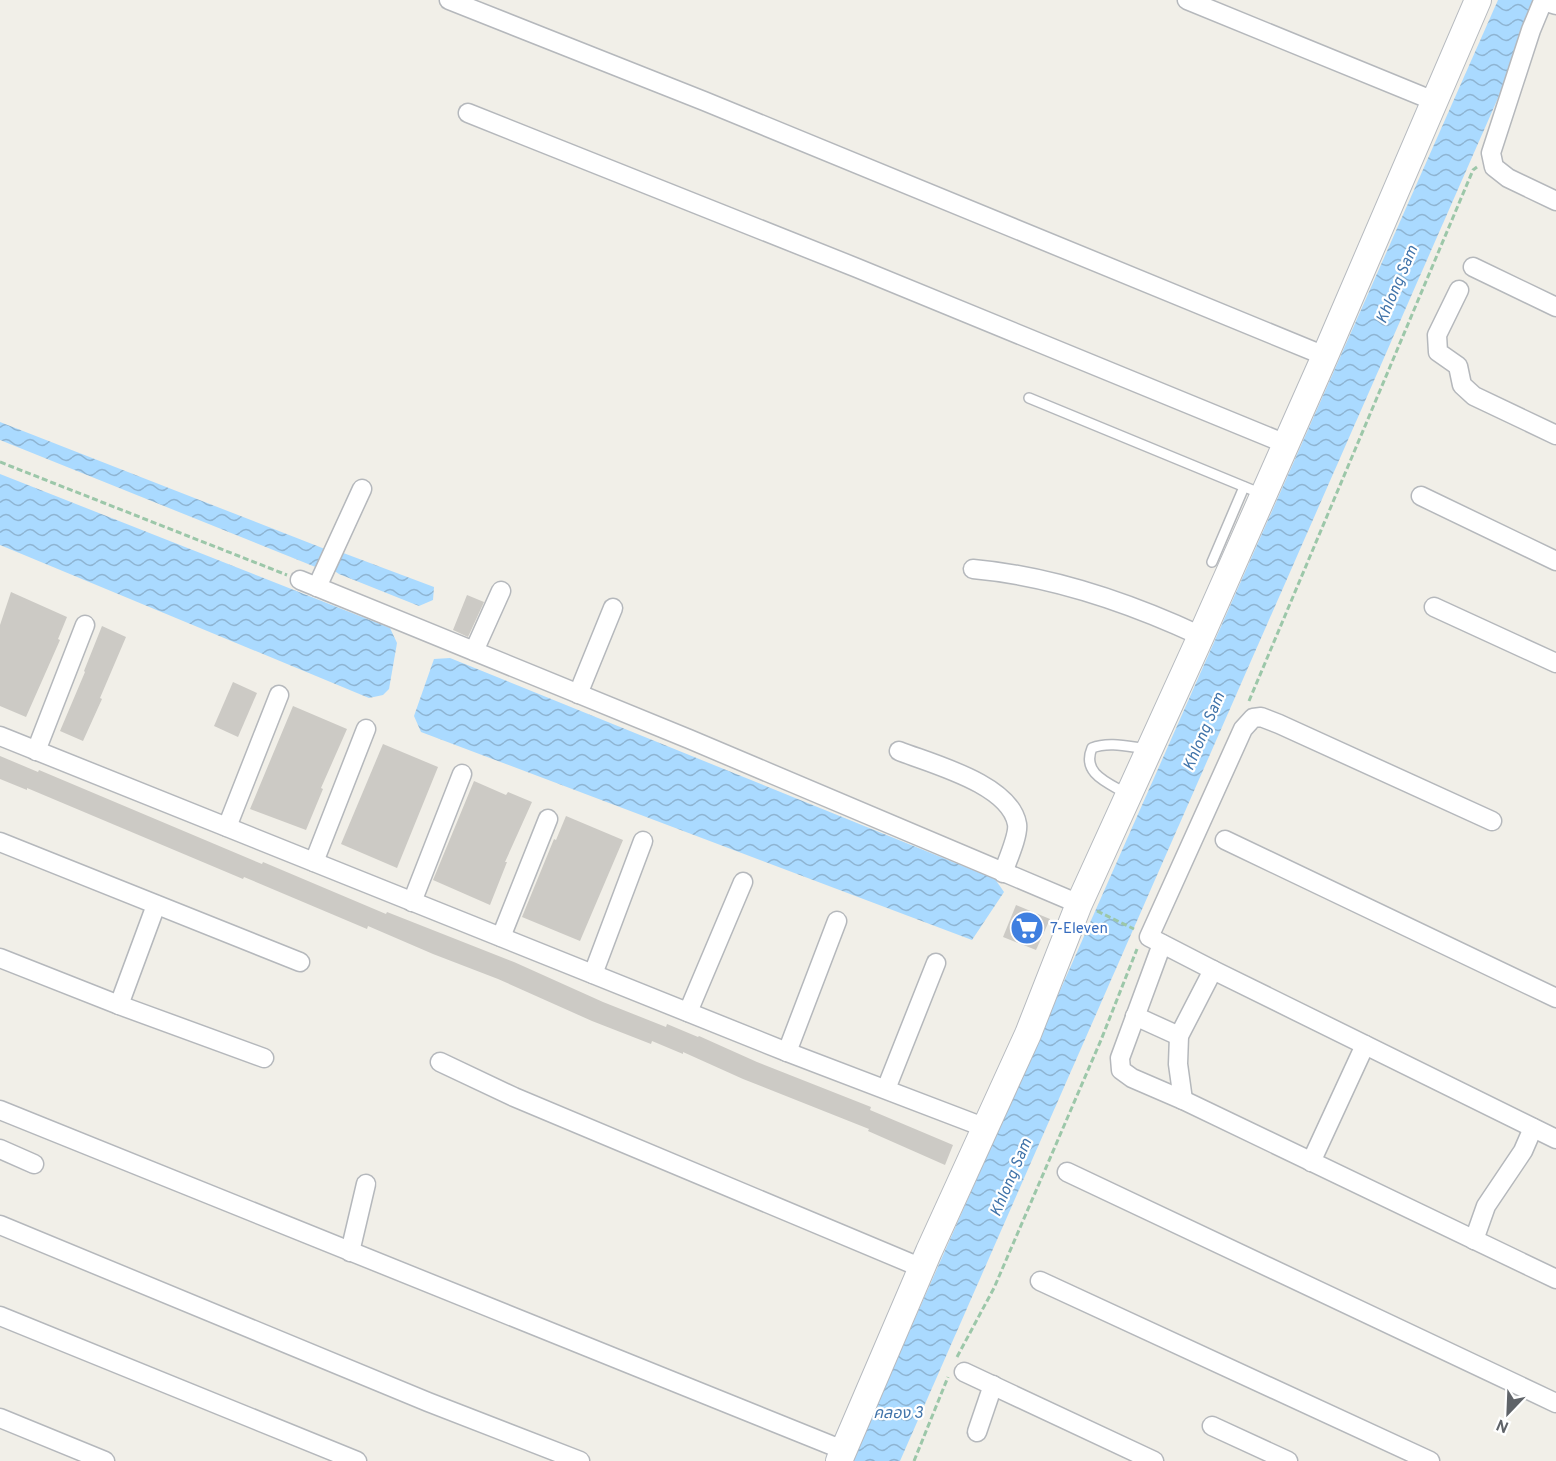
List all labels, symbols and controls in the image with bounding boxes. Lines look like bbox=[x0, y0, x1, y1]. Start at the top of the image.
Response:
water label: Khlong Sam bbox=[1372, 243, 1423, 327]
water label: Khlong Sam bbox=[1179, 690, 1230, 774]
supermarket icon: 7-Eleven bbox=[1009, 910, 1045, 946]
place label: 7-Eleven bbox=[1050, 920, 1108, 939]
water label: Khlong Sam bbox=[986, 1136, 1037, 1220]
north arrow bbox=[1478, 1383, 1538, 1443]
water label: คลอง 3 bbox=[873, 1404, 924, 1424]
text: N bbox=[1494, 1414, 1512, 1436]

